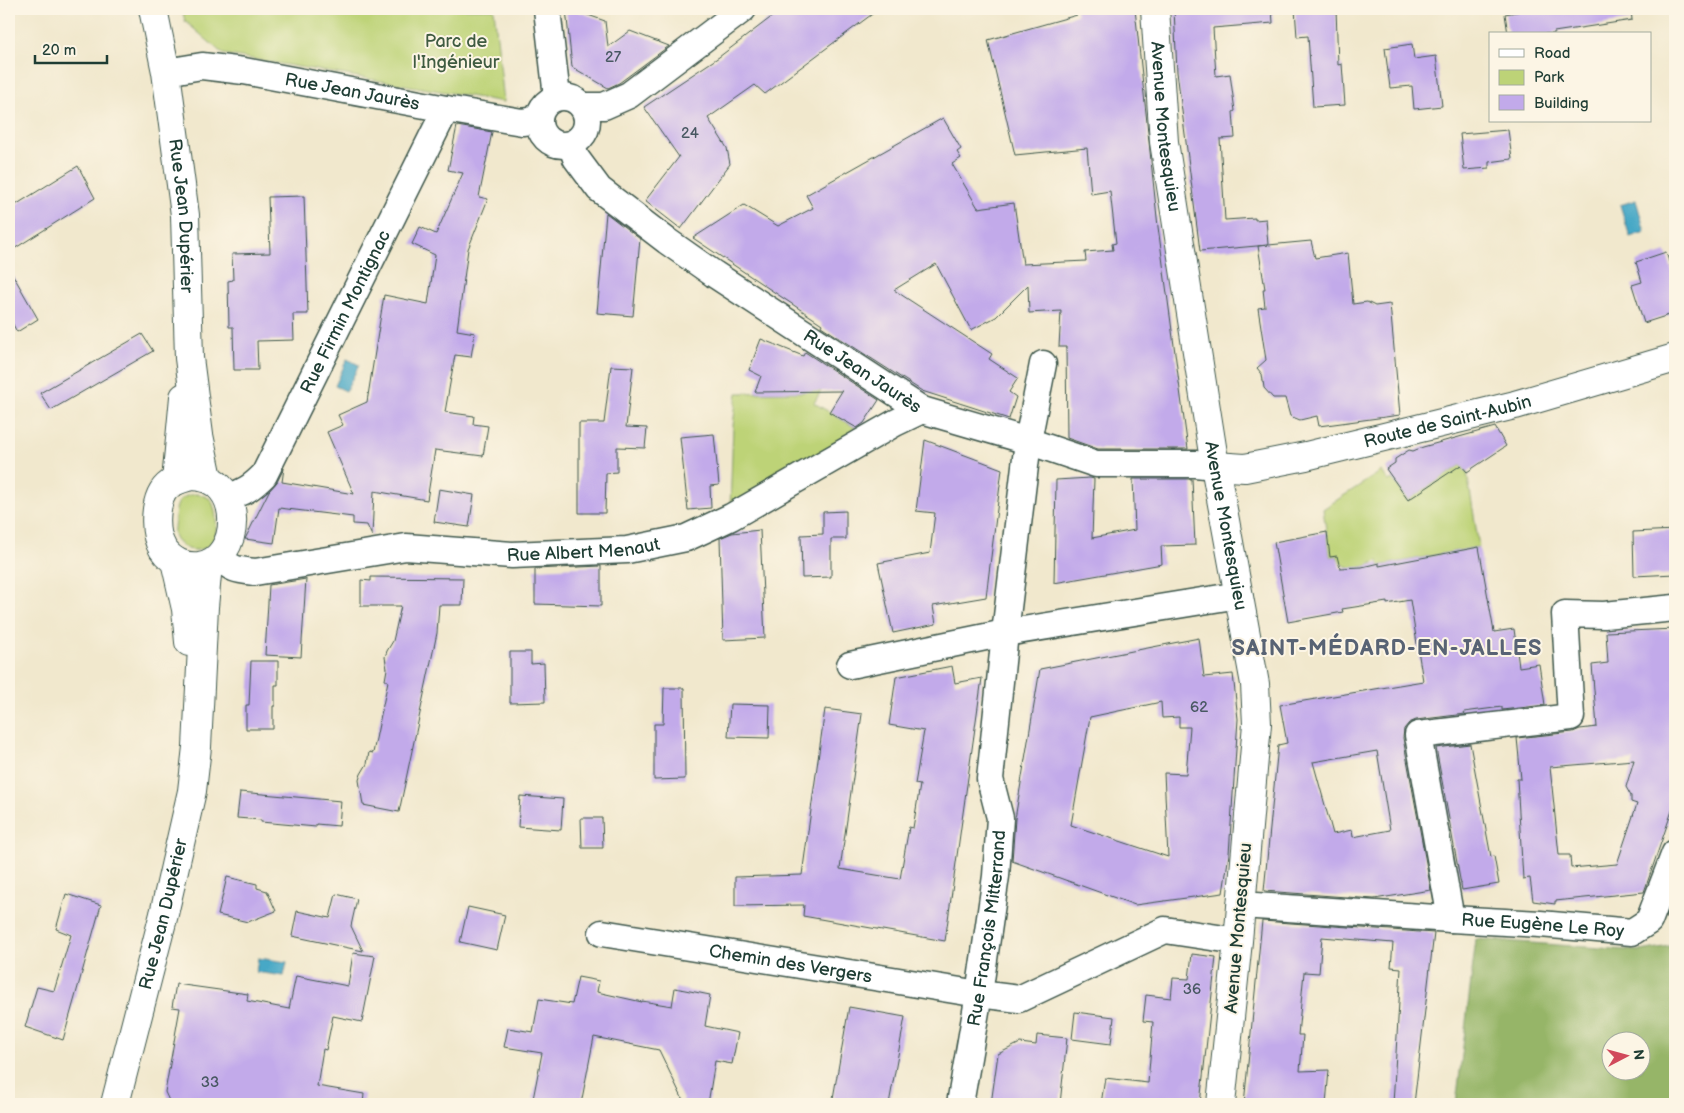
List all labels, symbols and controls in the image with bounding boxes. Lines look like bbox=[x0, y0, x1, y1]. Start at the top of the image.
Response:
park label: Parc de l'Ingénieur bbox=[413, 31, 500, 73]
scale bar bbox=[35, 32, 108, 64]
legend bbox=[1489, 32, 1652, 122]
text: 20 m bbox=[42, 41, 76, 60]
street label: Avenue Montesquieu bbox=[1146, 41, 1185, 213]
text: Road bbox=[1534, 44, 1570, 63]
house number: 27 bbox=[605, 48, 622, 67]
text: Park bbox=[1534, 68, 1565, 87]
street label: Rue Jean Jaurès bbox=[283, 69, 421, 115]
text: Building bbox=[1534, 94, 1589, 113]
house number: 24 bbox=[681, 124, 699, 143]
street label: Rue Jean Dupérier bbox=[164, 137, 197, 294]
street label: Rue Firmin Montignac bbox=[296, 227, 395, 397]
street label: Rue Jean Jaurès bbox=[799, 325, 925, 418]
street label: Route de Saint-Aubin bbox=[1362, 391, 1534, 452]
street label: Avenue Montesquieu bbox=[1200, 440, 1251, 612]
street label: Rue Albert Menaut bbox=[506, 534, 662, 566]
district label: SAINT-MÉDARD-EN-JALLES bbox=[1232, 633, 1542, 662]
house number: 62 bbox=[1190, 698, 1208, 717]
street label: Rue François Mitterrand bbox=[964, 829, 1010, 1028]
street label: Rue Jean Dupérier bbox=[135, 836, 192, 992]
street label: Avenue Montesquieu bbox=[1221, 842, 1256, 1014]
street label: Rue Eugène Le Roy bbox=[1461, 910, 1626, 942]
street label: Chemin des Vergers bbox=[707, 940, 874, 988]
house number: 36 bbox=[1183, 980, 1201, 999]
north arrow bbox=[1602, 1030, 1652, 1080]
text: N bbox=[1629, 1049, 1647, 1061]
house number: 33 bbox=[201, 1073, 219, 1092]

